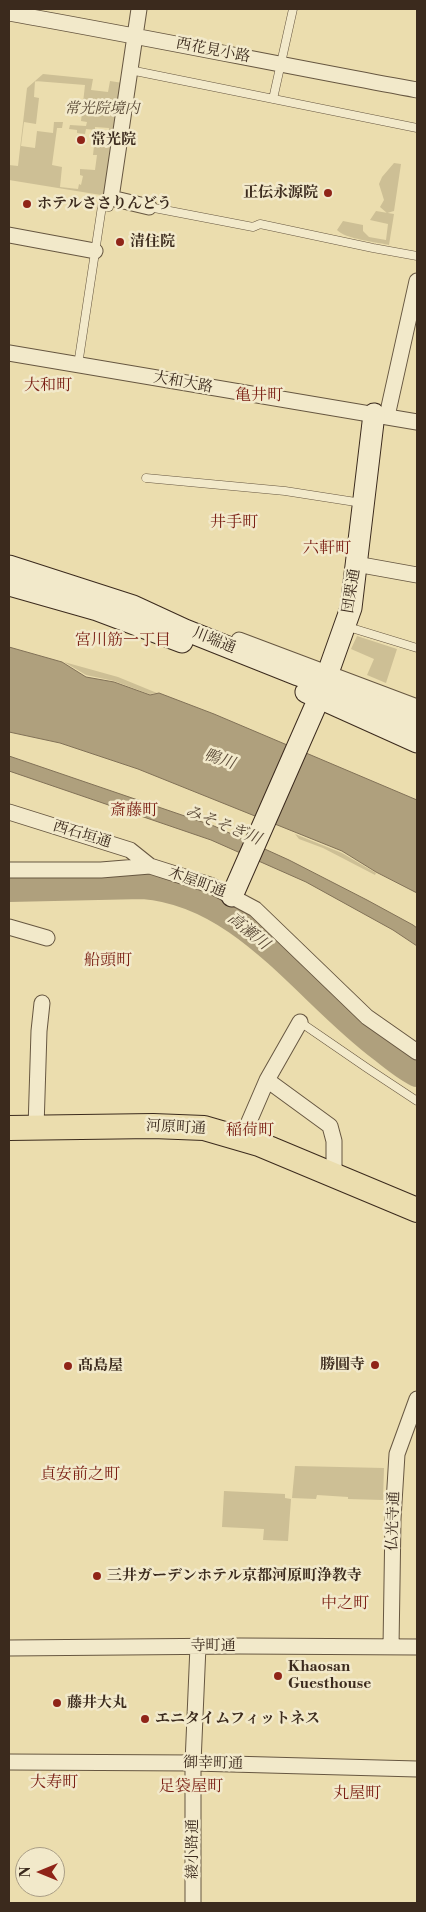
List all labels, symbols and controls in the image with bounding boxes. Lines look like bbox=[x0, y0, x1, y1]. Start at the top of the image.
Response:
street label: 西花見小路 bbox=[174, 35, 252, 67]
park label: 常光院境内 bbox=[65, 100, 139, 118]
place label: 常光院 bbox=[91, 131, 136, 149]
marker: 常光院 bbox=[75, 134, 87, 146]
place label: 正伝永源院 bbox=[243, 184, 318, 202]
marker: 正伝永源院 bbox=[322, 187, 334, 199]
place label: ホテルささりんどう bbox=[37, 195, 172, 213]
marker: ホテルささりんどう bbox=[21, 198, 33, 210]
place label: 清住院 bbox=[130, 233, 175, 251]
marker: 清住院 bbox=[114, 236, 126, 248]
street label: 大和大路 bbox=[152, 369, 214, 397]
district label: 大和町 bbox=[24, 376, 72, 396]
district label: 亀井町 bbox=[235, 386, 283, 406]
district label: 井手町 bbox=[210, 513, 258, 533]
district label: 六軒町 bbox=[303, 539, 351, 559]
street label: 団栗通 bbox=[340, 567, 364, 615]
street label: 川端通 bbox=[190, 624, 238, 658]
district label: 宮川筋一丁目 bbox=[75, 631, 171, 651]
water label: 鴨川 bbox=[201, 746, 237, 774]
district label: 斎藤町 bbox=[110, 801, 158, 821]
water label: みそそぎ川 bbox=[182, 802, 264, 850]
street label: 西石垣通 bbox=[51, 818, 113, 852]
street label: 木屋町通 bbox=[166, 864, 228, 902]
water label: 高瀬川 bbox=[223, 909, 273, 955]
district label: 船頭町 bbox=[84, 951, 132, 971]
street label: 河原町通 bbox=[146, 1117, 206, 1139]
district label: 稲荷町 bbox=[226, 1121, 274, 1141]
place label: 勝圓寺 bbox=[320, 1356, 365, 1374]
place label: 髙島屋 bbox=[78, 1357, 123, 1375]
marker: 勝圓寺 bbox=[369, 1359, 381, 1371]
marker: 髙島屋 bbox=[62, 1360, 74, 1372]
district label: 貞安前之町 bbox=[40, 1465, 120, 1485]
street label: 仏光寺通 bbox=[384, 1491, 404, 1551]
place label: 三井ガーデンホテル京都河原町浄教寺 bbox=[107, 1567, 362, 1585]
marker: 三井ガーデンホテル京都河原町浄教寺 bbox=[91, 1570, 103, 1582]
district label: 中之町 bbox=[321, 1594, 369, 1614]
street label: 寺町通 bbox=[191, 1637, 235, 1655]
place label: Khaosan Guesthouse bbox=[288, 1658, 371, 1693]
marker: Khaosan Guesthouse bbox=[272, 1670, 284, 1682]
place label: 藤井大丸 bbox=[67, 1694, 127, 1712]
marker: 藤井大丸 bbox=[51, 1697, 63, 1709]
place label: エニタイムフィットネス bbox=[155, 1710, 320, 1728]
marker: エニタイムフィットネス bbox=[139, 1713, 151, 1725]
street label: 御幸町通 bbox=[183, 1754, 243, 1774]
district label: 大寿町 bbox=[30, 1773, 78, 1793]
district label: 足袋屋町 bbox=[159, 1777, 223, 1797]
district label: 丸屋町 bbox=[333, 1784, 381, 1804]
street label: 綾小路通 bbox=[184, 1819, 202, 1879]
north arrow bbox=[15, 1847, 65, 1897]
text: N bbox=[17, 1866, 35, 1878]

